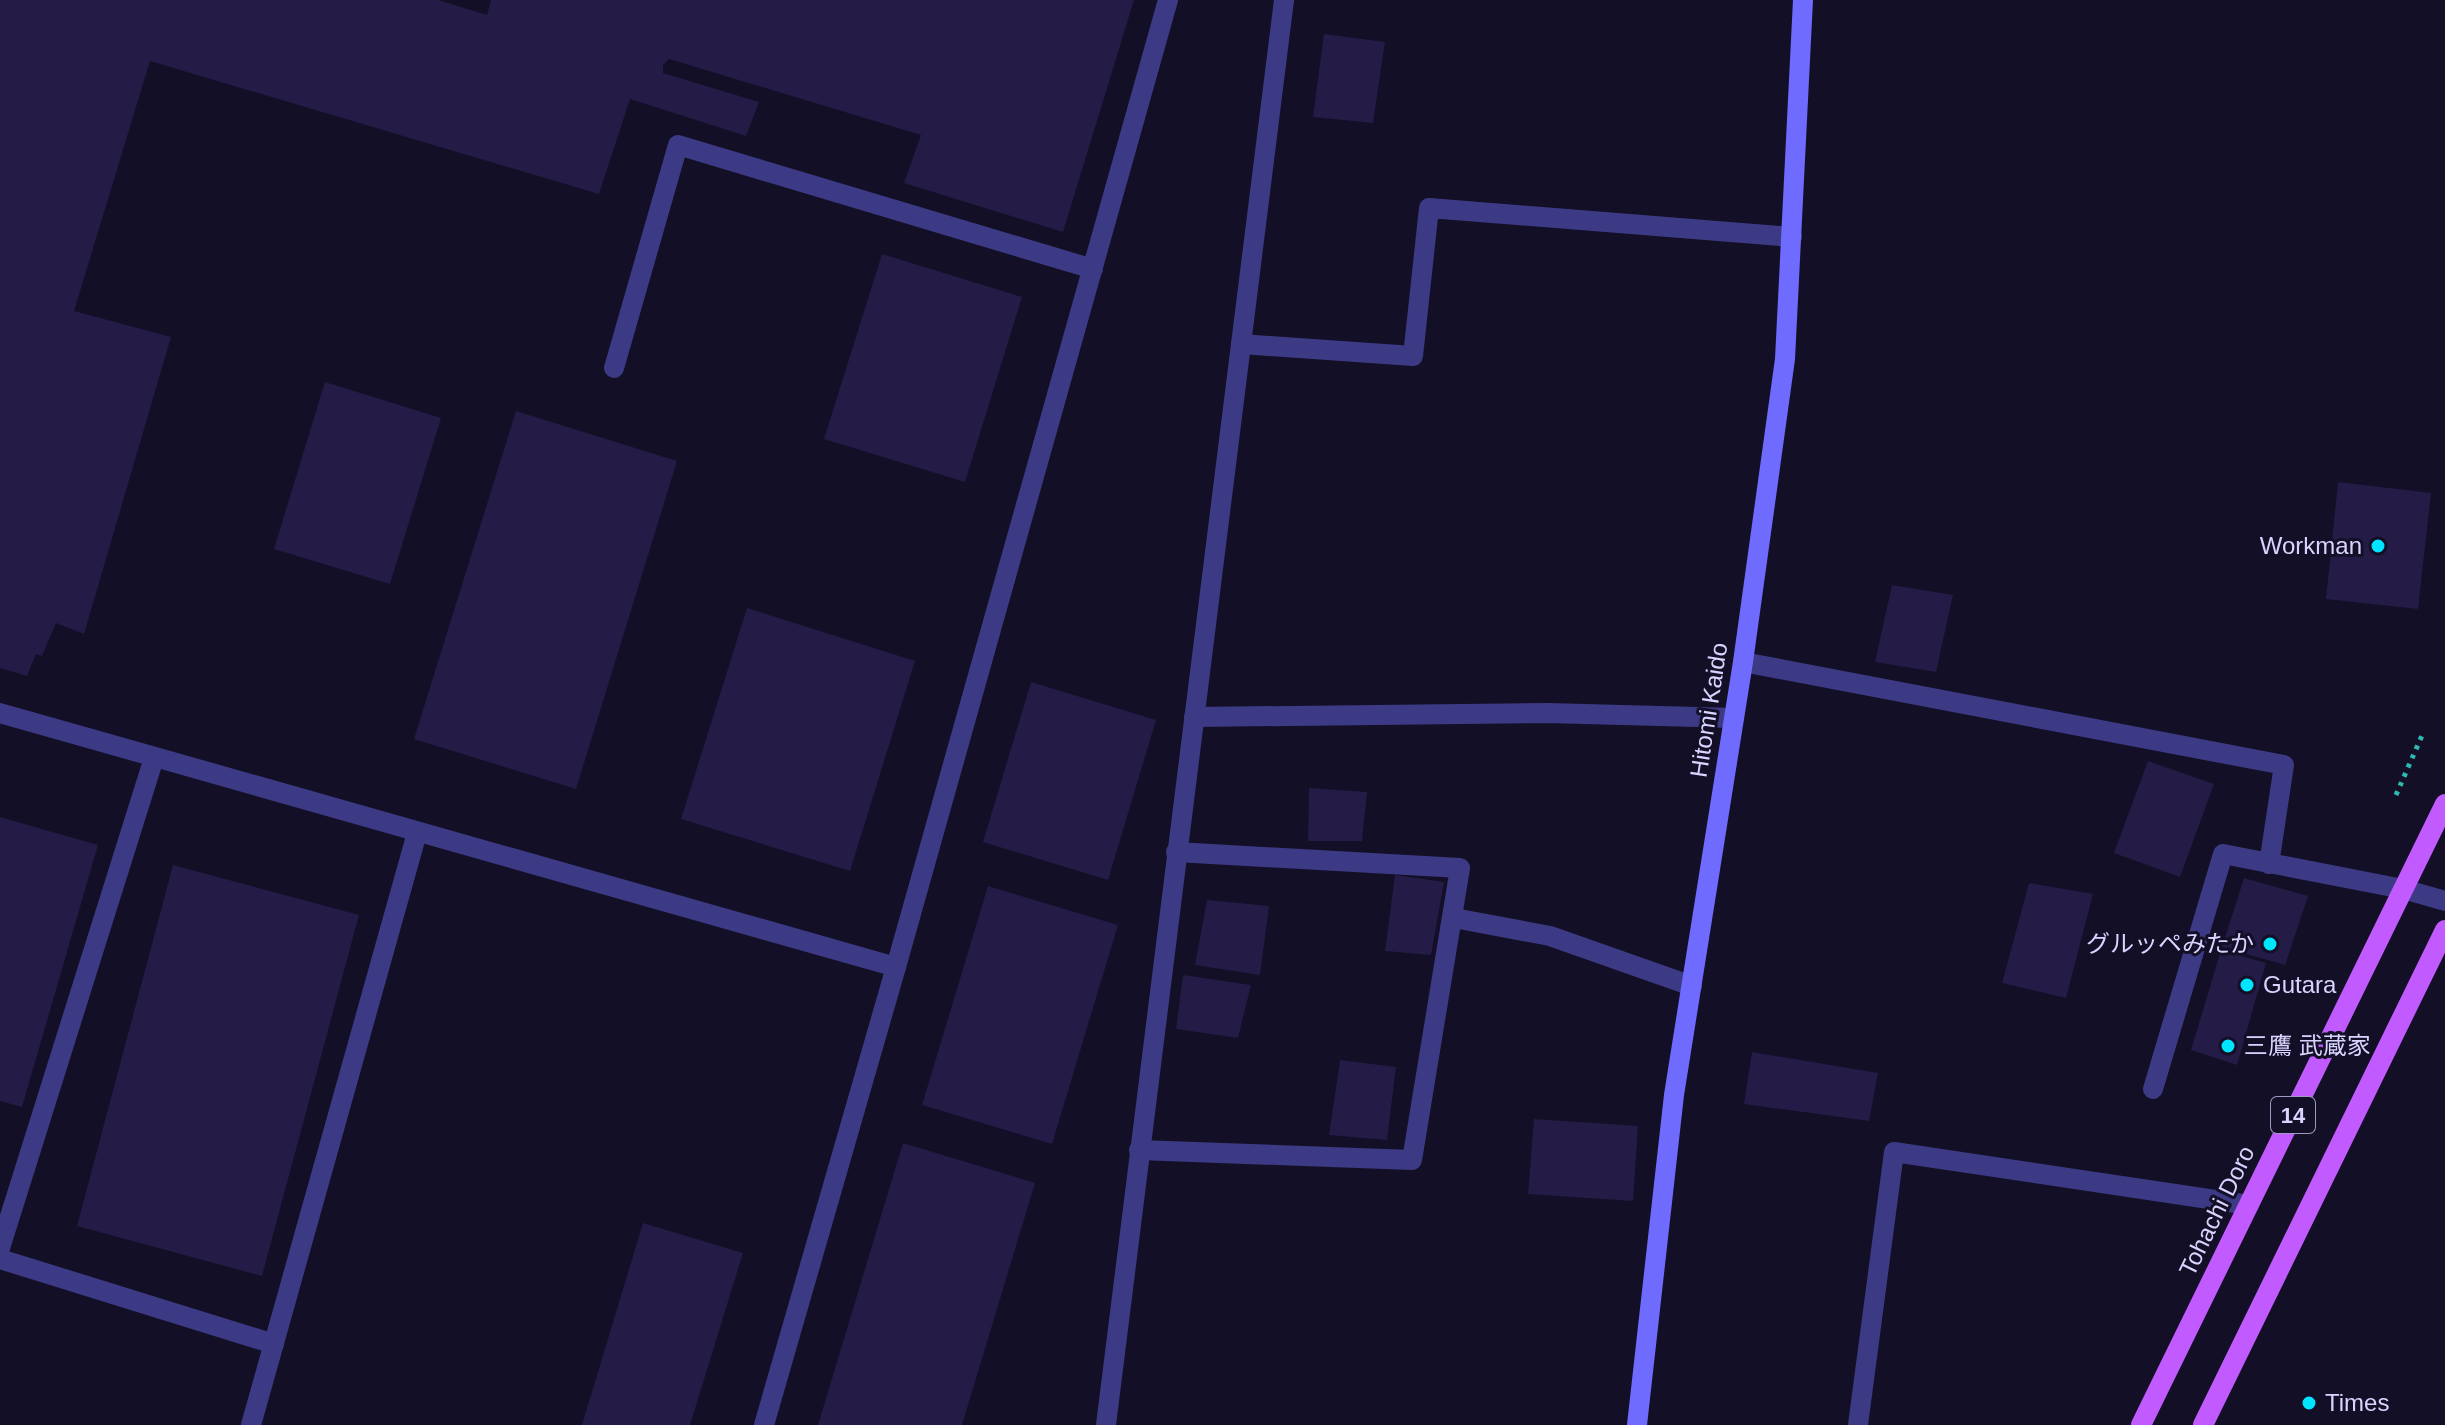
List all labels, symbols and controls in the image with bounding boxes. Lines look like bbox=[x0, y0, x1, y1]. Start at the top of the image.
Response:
place label: Workman bbox=[2260, 532, 2362, 559]
marker: Workman bbox=[2369, 537, 2387, 555]
street label: Hitomi Kaido bbox=[1685, 641, 1732, 779]
place label: グルッペみたか bbox=[2086, 930, 2254, 957]
marker: グルッペみたか bbox=[2261, 935, 2279, 953]
place label: Gutara bbox=[2263, 971, 2337, 998]
marker: Gutara bbox=[2238, 976, 2256, 994]
place label: 三鷹 武蔵家 bbox=[2244, 1032, 2371, 1059]
marker: 三鷹 武蔵家 bbox=[2219, 1037, 2237, 1055]
road number: 14 bbox=[2271, 1097, 2315, 1133]
street label: Tohachi Doro bbox=[2173, 1141, 2260, 1280]
place label: Times bbox=[2325, 1389, 2389, 1416]
marker: Times bbox=[2300, 1394, 2318, 1412]

